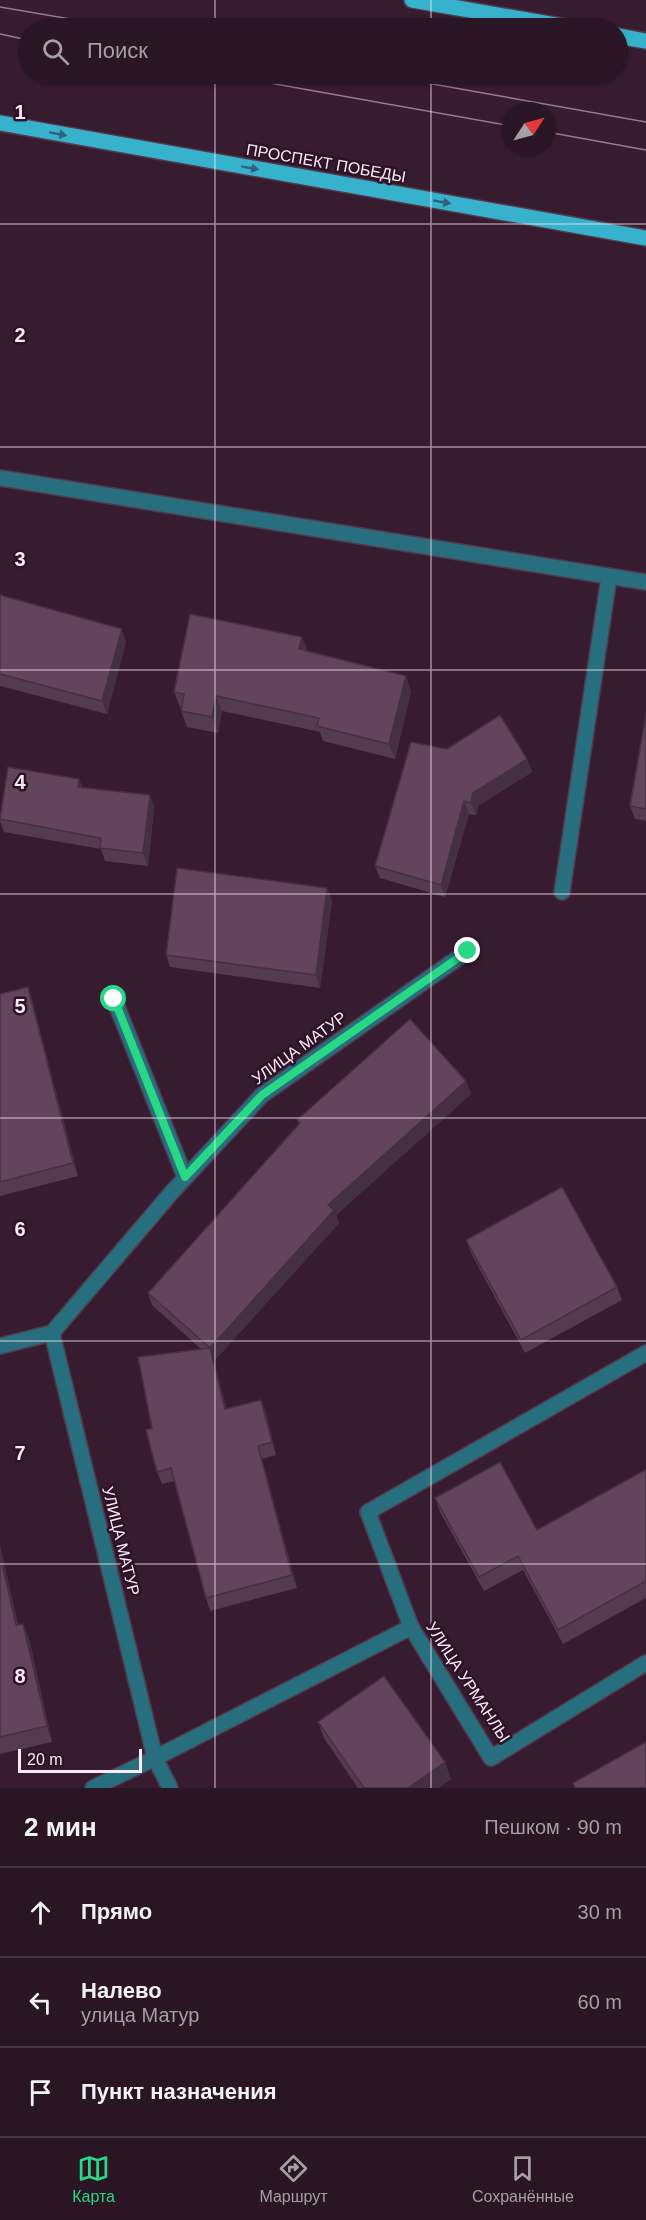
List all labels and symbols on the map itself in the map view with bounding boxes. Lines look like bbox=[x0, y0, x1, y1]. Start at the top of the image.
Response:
text: 1 bbox=[14, 101, 26, 123]
north arrow bbox=[502, 102, 556, 156]
one-way arrow bbox=[48, 129, 67, 138]
street label: ПРОСПЕКТ ПОБЕДЫ bbox=[245, 141, 407, 185]
one-way arrow bbox=[240, 164, 259, 173]
one-way arrow bbox=[432, 198, 451, 207]
text: 2 bbox=[14, 324, 26, 346]
text: 3 bbox=[14, 548, 26, 570]
text: 4 bbox=[14, 771, 26, 793]
route end bbox=[454, 937, 480, 963]
route start bbox=[100, 985, 126, 1011]
text: 5 bbox=[14, 995, 26, 1017]
street label: УЛИЦА МАТУР bbox=[249, 1008, 349, 1088]
text: 6 bbox=[14, 1218, 26, 1240]
text: 7 bbox=[14, 1442, 26, 1464]
street label: УЛИЦА МАТУР bbox=[99, 1485, 143, 1597]
street label: УЛИЦА УРМАНЛЫ bbox=[423, 1619, 513, 1745]
text: 8 bbox=[14, 1665, 26, 1687]
scale bar bbox=[18, 1746, 142, 1774]

